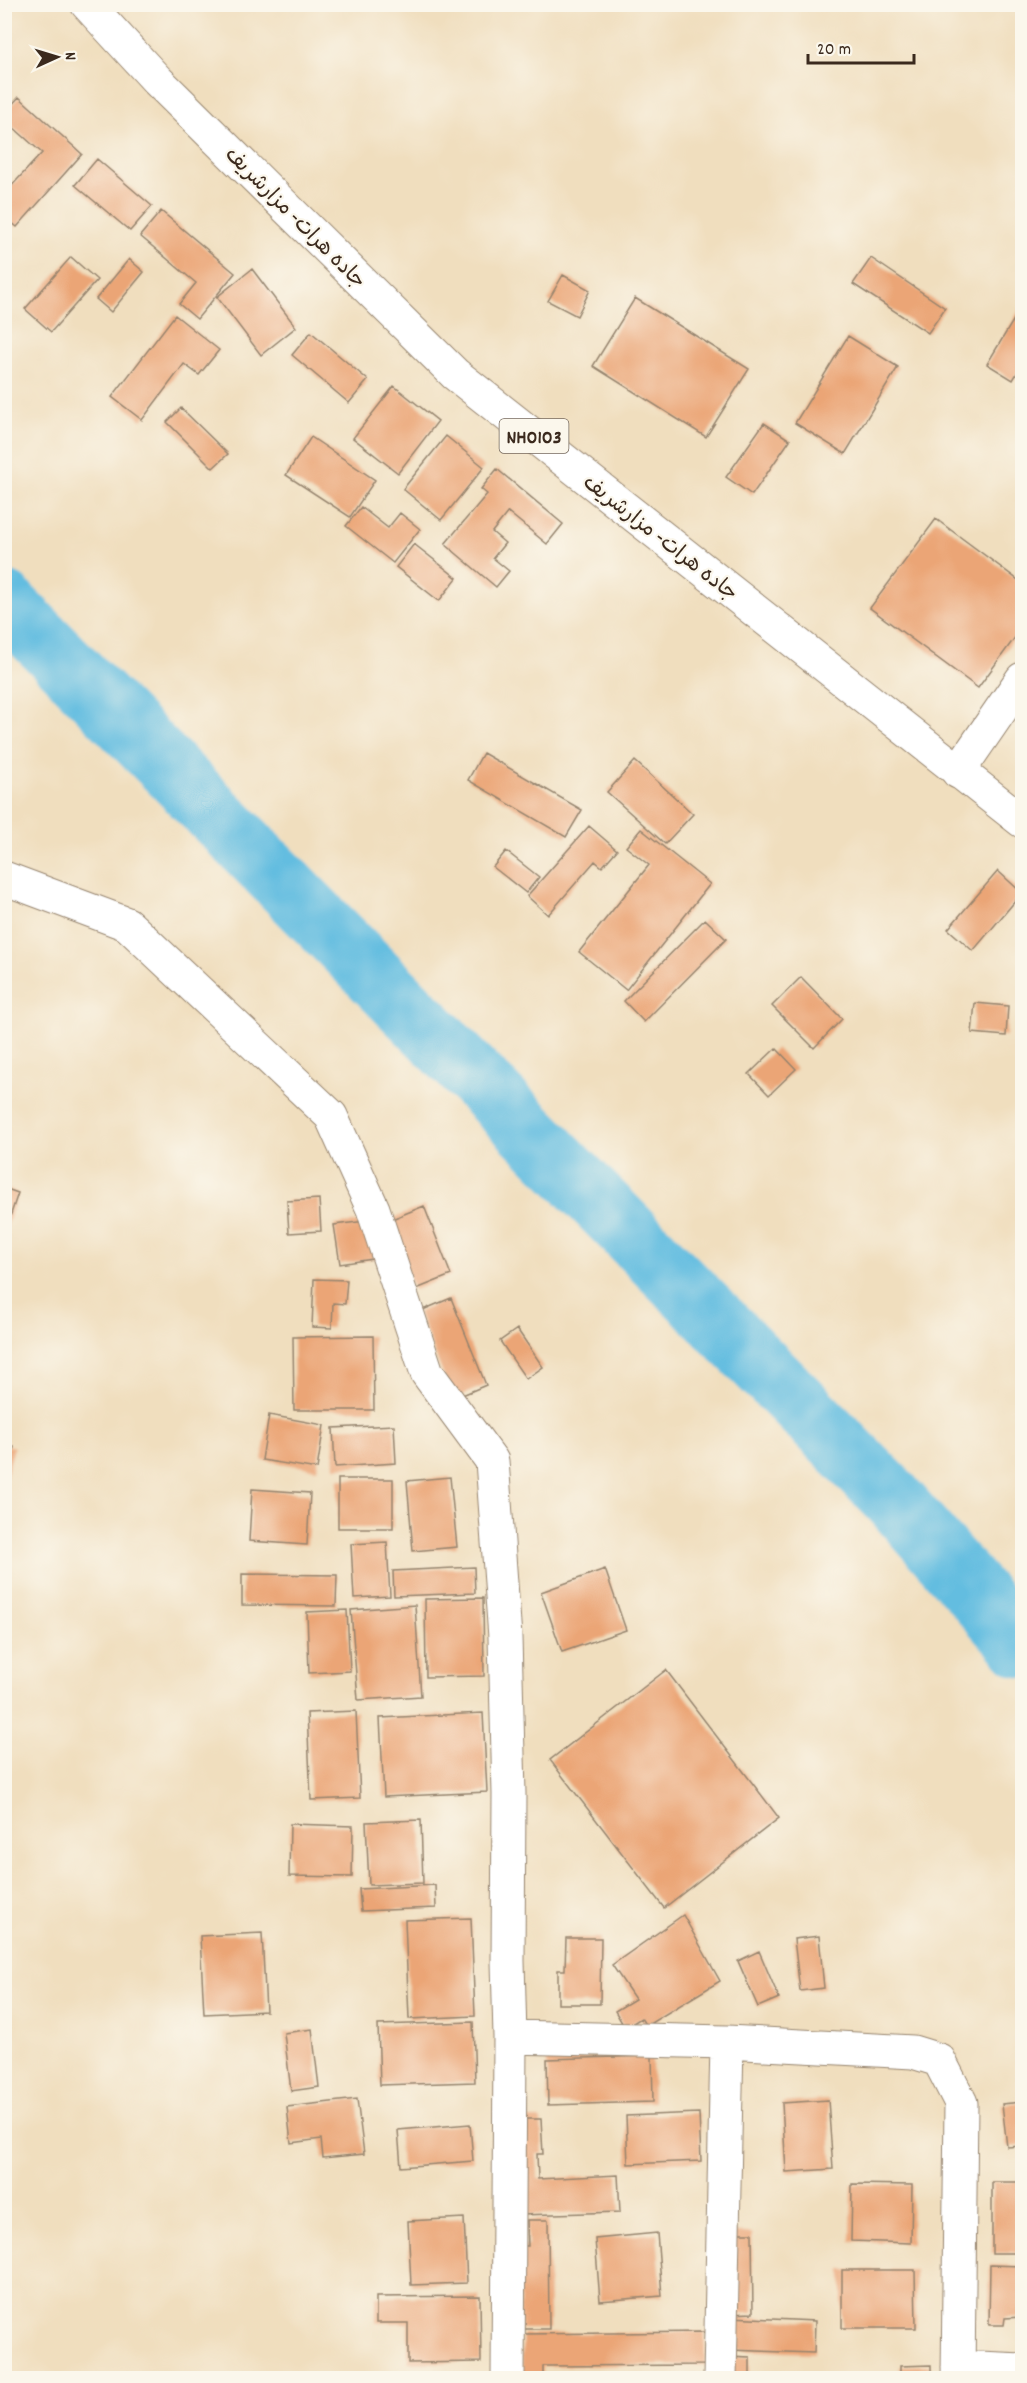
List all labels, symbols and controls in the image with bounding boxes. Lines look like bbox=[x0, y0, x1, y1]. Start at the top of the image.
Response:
north arrow bbox=[27, 27, 87, 87]
scale bar bbox=[808, 27, 914, 65]
text: 20 m bbox=[817, 38, 851, 63]
text: N bbox=[58, 51, 81, 61]
street label: جاده هرات- مزارشریف bbox=[216, 142, 371, 297]
road number: NH0103 bbox=[500, 419, 568, 453]
street label: جاده هرات- مزارشریف bbox=[575, 469, 743, 609]

